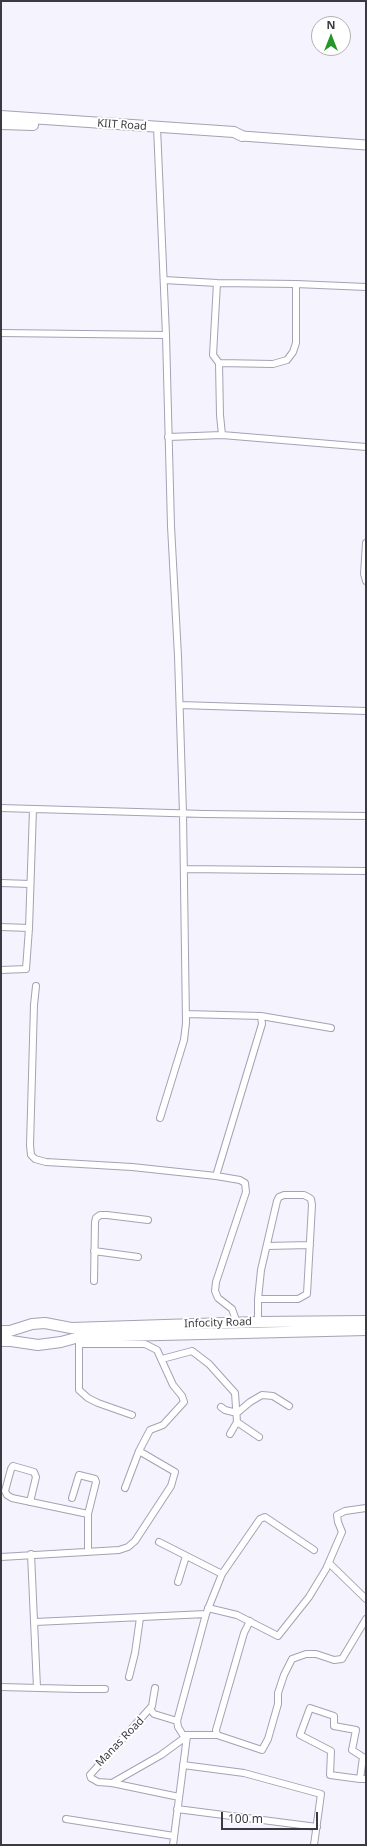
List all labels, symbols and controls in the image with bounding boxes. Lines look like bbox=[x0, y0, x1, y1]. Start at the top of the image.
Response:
north arrow bbox=[311, 16, 351, 56]
text: N bbox=[327, 17, 335, 32]
street label: KIIT Road bbox=[97, 117, 147, 133]
street label: Infocity Road bbox=[184, 1315, 252, 1331]
street label: Manas Road bbox=[93, 1715, 147, 1769]
scale bar bbox=[223, 1804, 320, 1830]
text: 100 m bbox=[228, 1810, 263, 1827]

